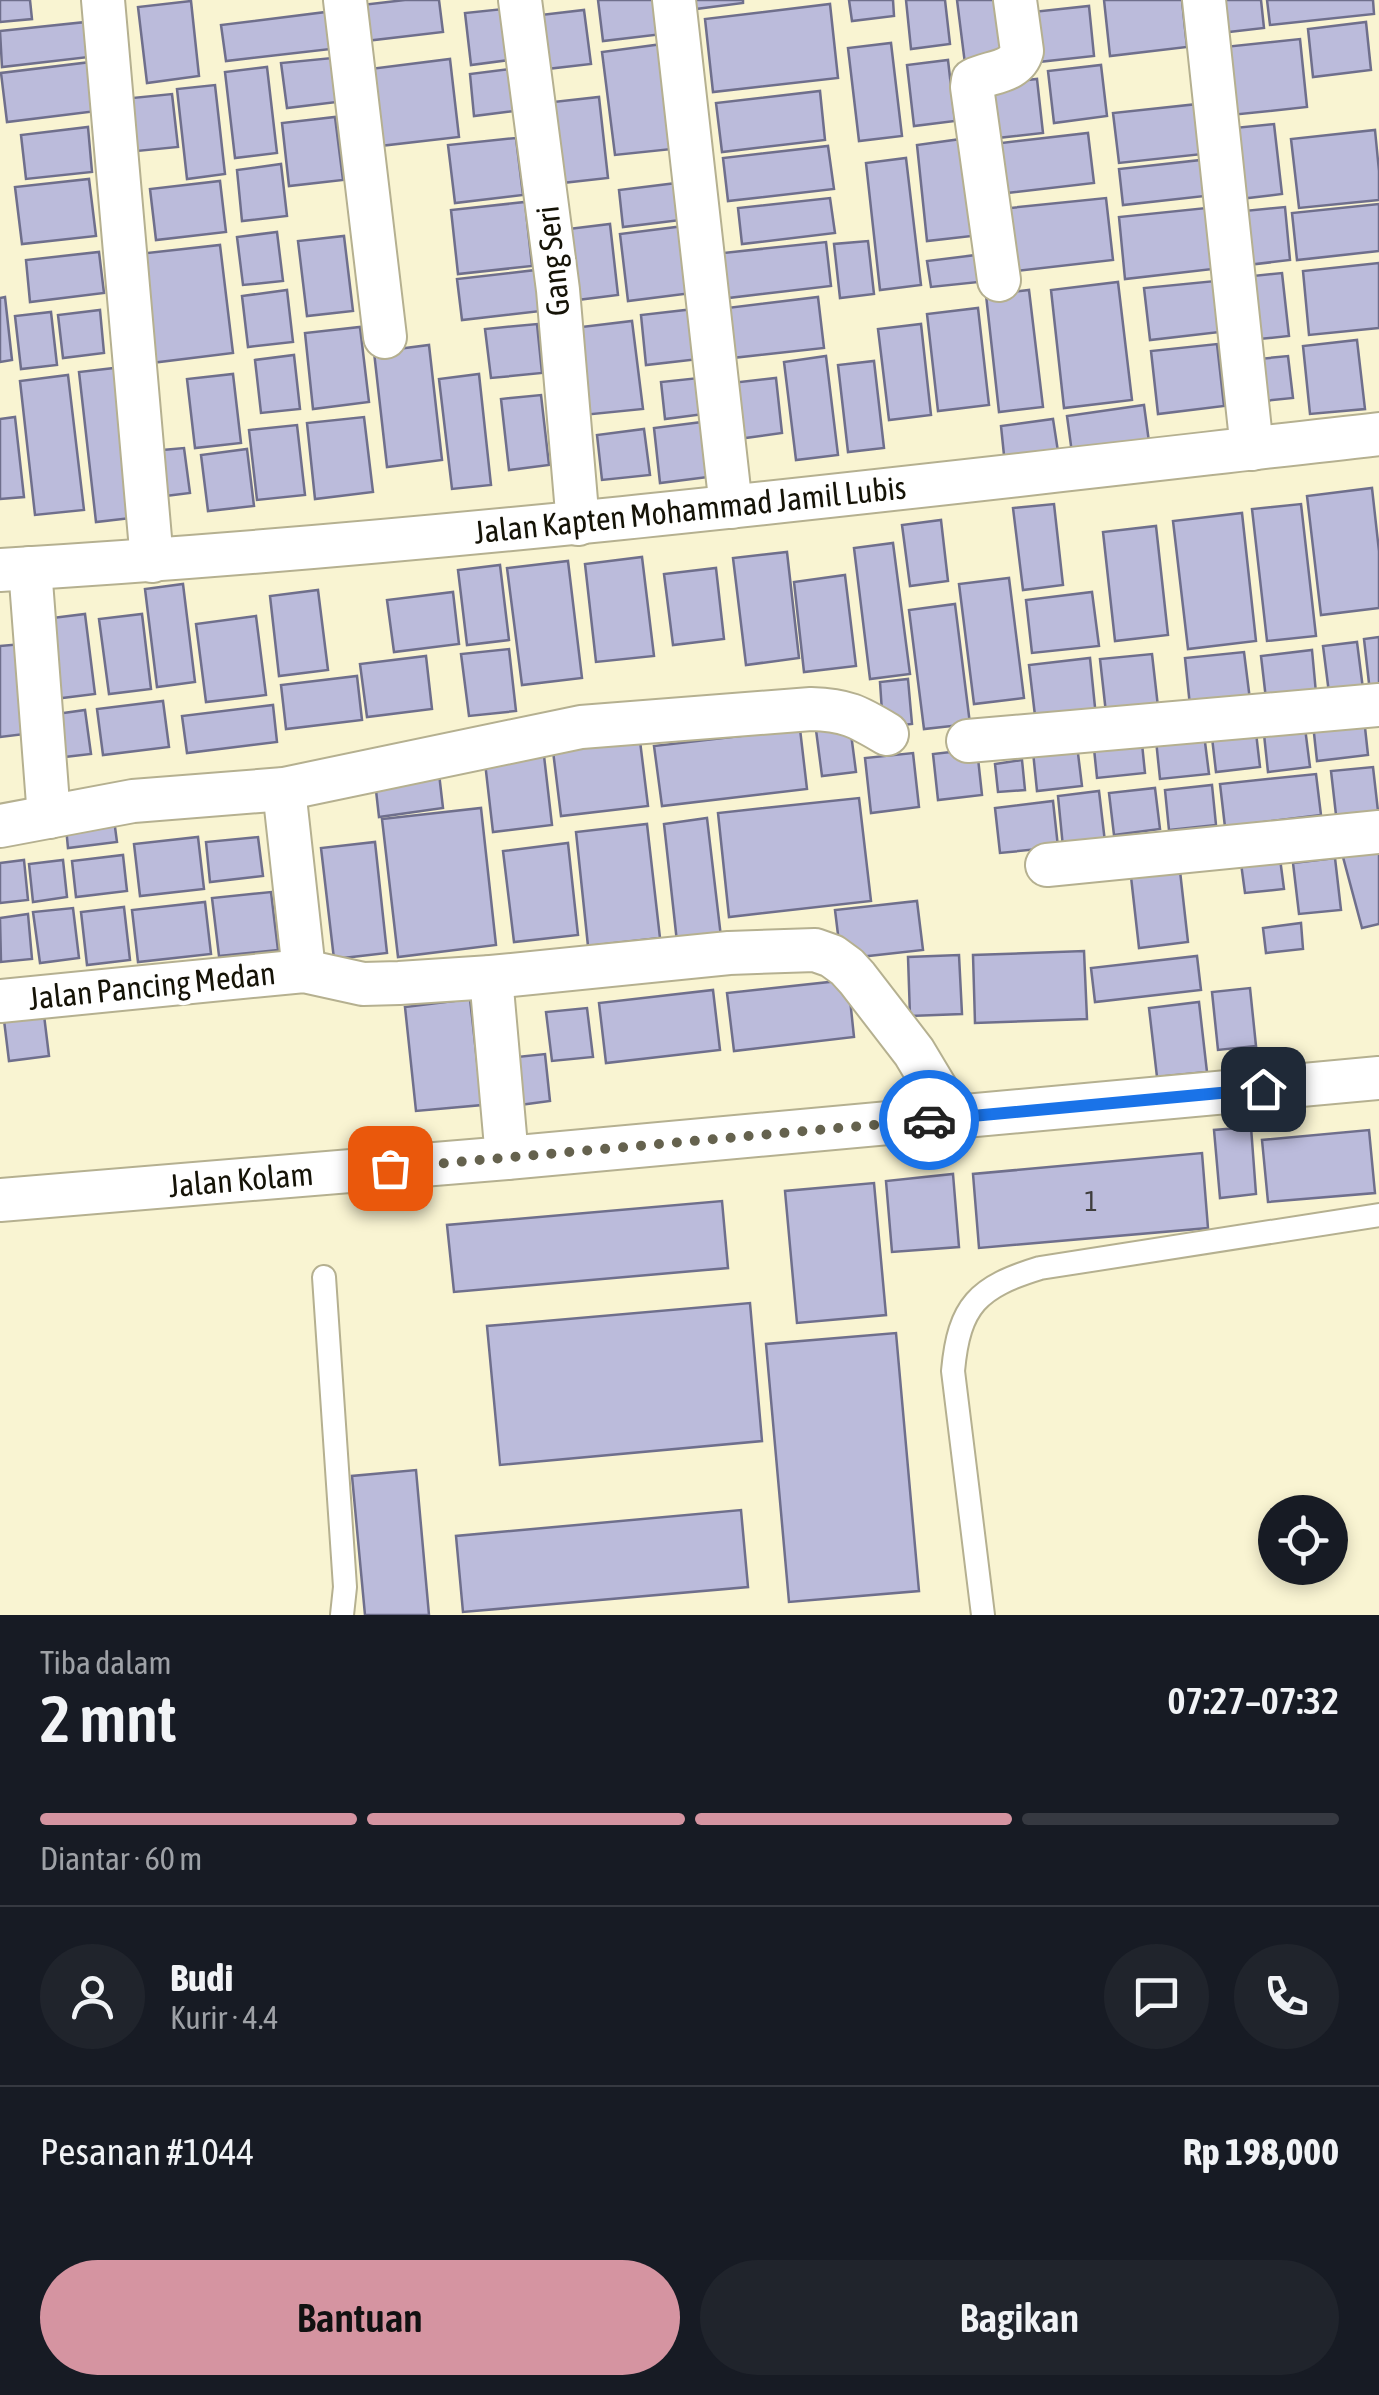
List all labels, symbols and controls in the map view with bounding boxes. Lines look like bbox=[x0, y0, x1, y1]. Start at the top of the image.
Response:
street label: Gang Seri bbox=[528, 204, 577, 318]
street label: Jalan Kapten Mohammad Jamil Lubis bbox=[472, 468, 908, 551]
street label: Jalan Pancing Medan bbox=[27, 954, 277, 1017]
pin bbox=[1221, 1047, 1306, 1132]
icon: home bbox=[1236, 1062, 1291, 1117]
courier bbox=[879, 1070, 979, 1170]
icon: car bbox=[902, 1093, 957, 1148]
pin bbox=[348, 1126, 433, 1211]
icon: bag bbox=[363, 1141, 418, 1196]
street label: Jalan Kolam bbox=[167, 1155, 315, 1204]
house number: 1 bbox=[1084, 1185, 1098, 1217]
map controls bbox=[1258, 1495, 1348, 1585]
button: locate bbox=[1258, 1495, 1348, 1585]
text: Tiba dalam bbox=[40, 1644, 172, 1681]
text: 07:27–07:32 bbox=[1167, 1679, 1339, 1722]
text: 2 mnt bbox=[40, 1681, 177, 1756]
text: Diantar · 60 m bbox=[40, 1840, 202, 1877]
button: person bbox=[40, 1944, 145, 2049]
button: chat bbox=[1104, 1944, 1209, 2049]
button: phone bbox=[1234, 1944, 1339, 2049]
text: Budi bbox=[170, 1956, 233, 1999]
text: Kurir · 4.4 bbox=[170, 1999, 278, 2036]
text: Pesanan #1044 bbox=[40, 2130, 254, 2173]
text: Rp 198,000 bbox=[1183, 2130, 1339, 2173]
button: Bantuan bbox=[40, 2260, 680, 2375]
button: Bagikan bbox=[700, 2260, 1339, 2375]

